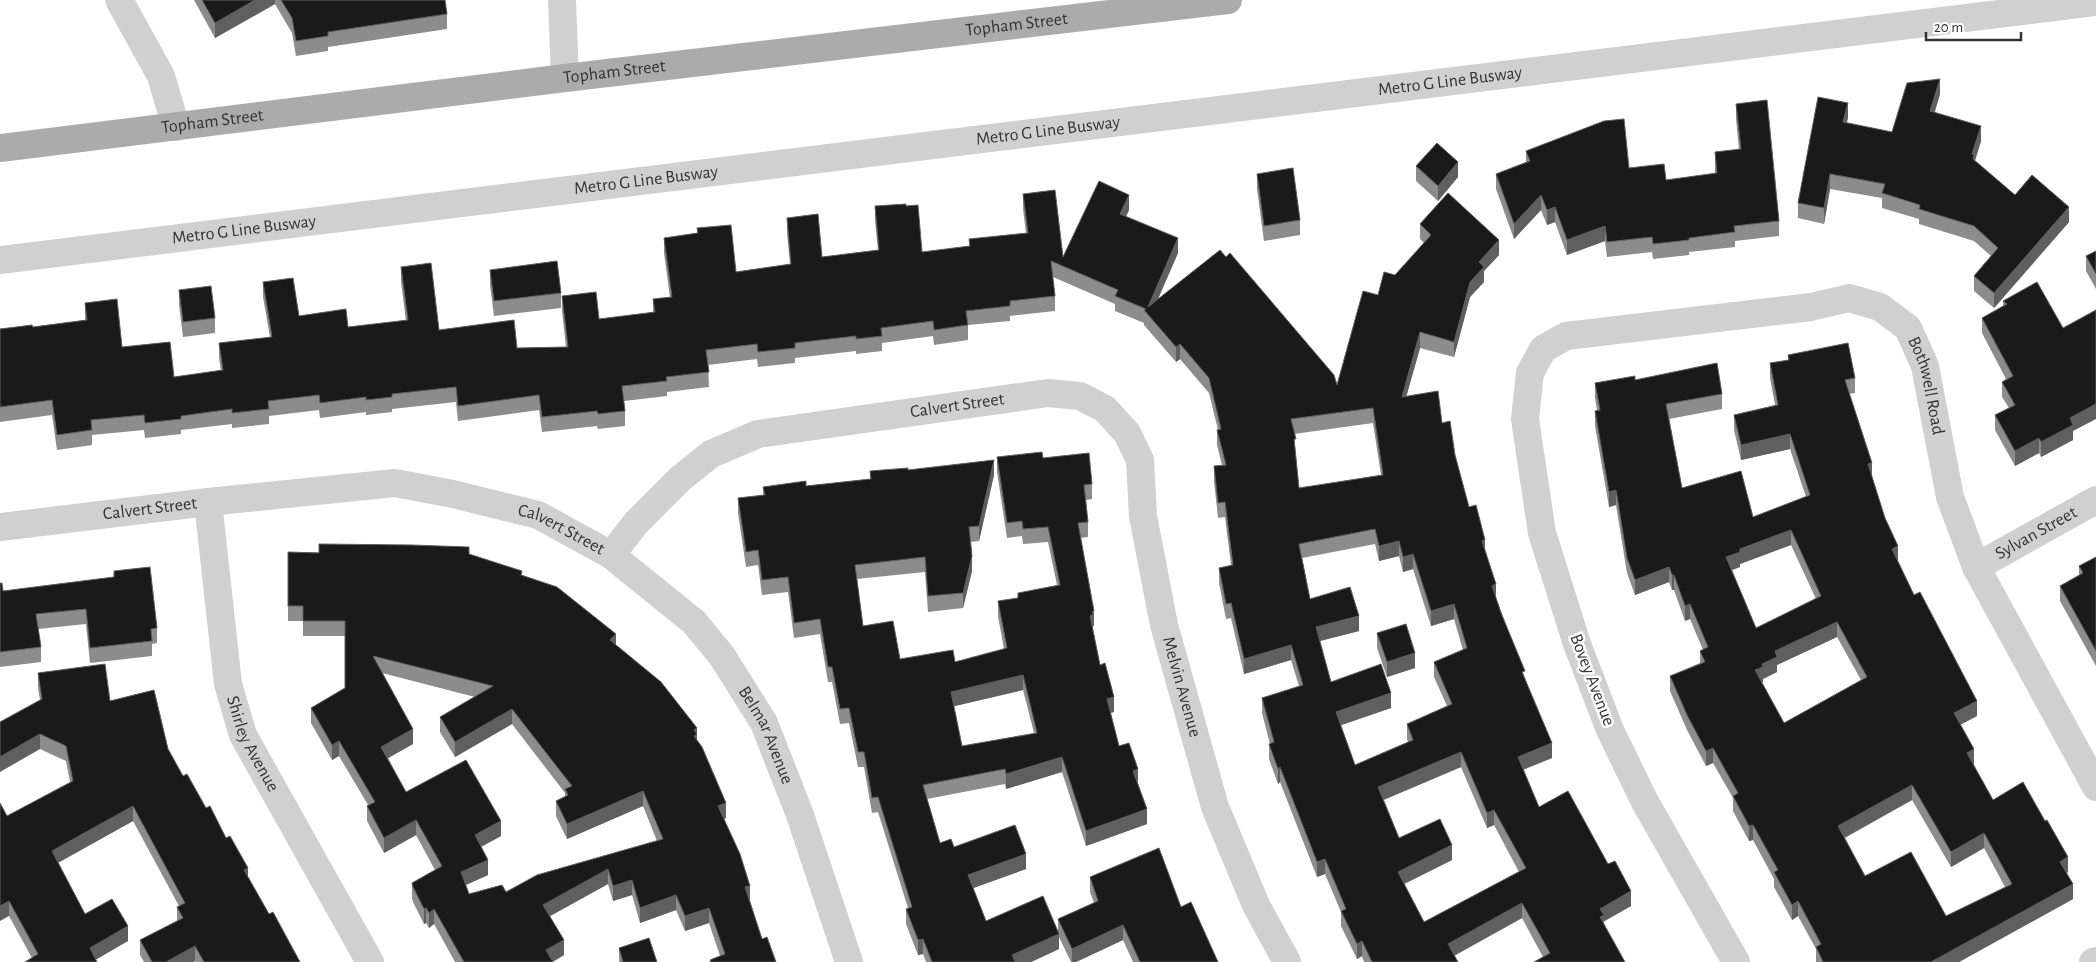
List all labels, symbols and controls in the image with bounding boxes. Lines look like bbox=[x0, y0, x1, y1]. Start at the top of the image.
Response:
street label: Topham Street bbox=[964, 10, 1069, 40]
scale bar bbox=[1926, 10, 2021, 42]
text: 20 m bbox=[1934, 20, 1963, 35]
street label: Topham Street bbox=[562, 57, 667, 87]
street label: Metro G Line Busway bbox=[1377, 64, 1523, 99]
street label: Topham Street bbox=[160, 106, 265, 137]
street label: Metro G Line Busway bbox=[975, 113, 1121, 149]
street label: Metro G Line Busway bbox=[573, 163, 719, 198]
street label: Metro G Line Busway bbox=[171, 212, 318, 248]
street label: Bothwell Road bbox=[1904, 334, 1947, 436]
street label: Calvert Street bbox=[909, 390, 1006, 421]
street label: Calvert Street bbox=[102, 494, 198, 524]
street label: Calvert Street bbox=[516, 501, 608, 559]
street label: Sylvan Street bbox=[1992, 503, 2080, 563]
street label: Bovey Avenue bbox=[1566, 632, 1618, 728]
street label: Melvin Avenue bbox=[1159, 635, 1204, 739]
street label: Belmar Avenue bbox=[735, 683, 796, 787]
street label: Shirley Avenue bbox=[223, 694, 282, 795]

